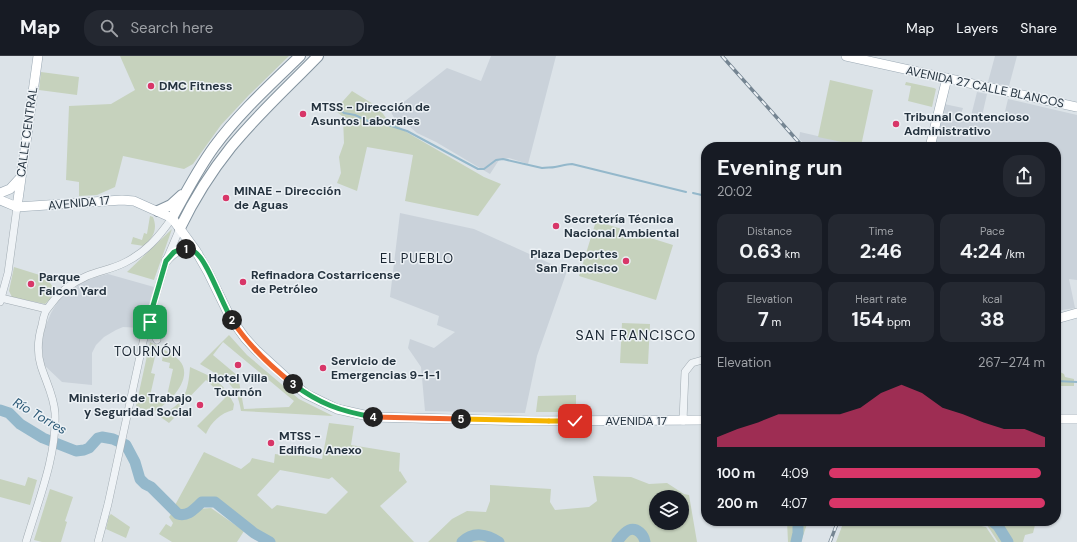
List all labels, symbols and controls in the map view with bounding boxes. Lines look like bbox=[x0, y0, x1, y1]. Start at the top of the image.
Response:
search box bbox=[84, 10, 364, 46]
text: Map bbox=[20, 15, 60, 40]
icon: search bbox=[98, 17, 120, 39]
text: Search here bbox=[130, 18, 213, 38]
text: Map bbox=[906, 19, 934, 37]
text: Layers bbox=[956, 19, 998, 37]
text: Share bbox=[1020, 19, 1057, 37]
street label: AVENIDA 27 CALLE BLANCOS bbox=[904, 62, 1066, 112]
place label: DMC Fitness bbox=[159, 78, 232, 94]
marker: DMC Fitness bbox=[146, 81, 156, 91]
street label: CALLE CENTRAL bbox=[13, 86, 41, 178]
place label: MTSS - Dirección de Asuntos Laborales bbox=[311, 99, 430, 129]
marker: MTSS - Dirección de Asuntos Laborales bbox=[298, 109, 308, 119]
place label: Tribunal Contencioso Administrativo bbox=[904, 109, 1029, 139]
marker: Tribunal Contencioso Administrativo bbox=[891, 119, 901, 129]
text: Evening run bbox=[717, 153, 843, 182]
button: share bbox=[1003, 155, 1045, 197]
place label: MINAE - Dirección de Aguas bbox=[234, 183, 341, 213]
text: 20:02 bbox=[717, 183, 752, 200]
street label: AVENIDA 17 bbox=[48, 192, 110, 214]
marker: MINAE - Dirección de Aguas bbox=[221, 193, 231, 203]
place label: Secretería Técnica Nacional Ambiental bbox=[564, 211, 679, 241]
marker: Secretería Técnica Nacional Ambiental bbox=[551, 221, 561, 231]
text: Distance bbox=[747, 224, 792, 238]
text: Time bbox=[869, 224, 893, 238]
text: Pace bbox=[980, 224, 1005, 238]
text: 0.63 bbox=[739, 238, 782, 264]
text: 2:46 bbox=[860, 238, 902, 264]
text: 4:24 bbox=[960, 238, 1002, 264]
pin: 1 bbox=[176, 239, 196, 259]
text: 1 bbox=[184, 242, 188, 256]
place label: Plaza Deportes San Francisco bbox=[530, 246, 618, 276]
text: km bbox=[782, 247, 800, 261]
text: /km bbox=[1002, 247, 1025, 261]
district label: EL PUEBLO bbox=[380, 250, 454, 267]
marker: Plaza Deportes San Francisco bbox=[621, 256, 631, 266]
place label: Refinadora Costarricense de Petróleo bbox=[251, 267, 400, 297]
place label: Parque Falcon Yard bbox=[39, 269, 107, 299]
marker: Refinadora Costarricense de Petróleo bbox=[238, 277, 248, 287]
marker: Parque Falcon Yard bbox=[26, 279, 36, 289]
text: Elevation bbox=[747, 292, 793, 306]
text: Heart rate bbox=[855, 292, 907, 306]
text: kcal bbox=[982, 292, 1002, 306]
pin bbox=[133, 305, 167, 339]
text: 7 bbox=[758, 306, 769, 332]
text: 154 bbox=[851, 306, 884, 332]
text: 38 bbox=[980, 306, 1005, 332]
pin: 2 bbox=[222, 310, 242, 330]
icon: arrive bbox=[139, 311, 161, 333]
text: 2 bbox=[229, 313, 235, 327]
text: m bbox=[769, 315, 781, 329]
text: bpm bbox=[884, 315, 911, 329]
district label: SAN FRANCISCO bbox=[576, 326, 696, 344]
district label: TOURNÓN bbox=[114, 343, 182, 360]
place label: Servicio de Emergencias 9-1-1 bbox=[331, 353, 440, 383]
text: Elevation bbox=[717, 354, 771, 371]
text: 267–274 m bbox=[978, 354, 1045, 371]
marker: Hotel Villa Tournón bbox=[233, 360, 243, 370]
marker: Servicio de Emergencias 9-1-1 bbox=[318, 363, 328, 373]
place label: Hotel Villa Tournón bbox=[208, 370, 268, 400]
pin: 3 bbox=[283, 374, 303, 394]
text: 3 bbox=[290, 377, 296, 391]
place label: Ministerio de Trabajo y Seguridad Social bbox=[69, 390, 192, 420]
water label: Río Torres bbox=[10, 394, 70, 438]
marker: Ministerio de Trabajo y Seguridad Social bbox=[195, 400, 205, 410]
pin bbox=[558, 404, 592, 438]
pin: 4 bbox=[363, 407, 383, 427]
pin: 5 bbox=[451, 409, 471, 429]
text: 4 bbox=[369, 410, 377, 424]
icon: check bbox=[564, 410, 586, 432]
text: 5 bbox=[458, 412, 464, 426]
street label: AVENIDA 17 bbox=[605, 413, 667, 429]
place label: MTSS - Edificio Anexo bbox=[279, 428, 362, 458]
marker: MTSS - Edificio Anexo bbox=[266, 438, 276, 448]
text: 100 m bbox=[717, 465, 755, 482]
text: 4:09 bbox=[781, 465, 809, 482]
map controls bbox=[649, 490, 689, 530]
button: layers bbox=[649, 490, 689, 530]
text: 200 m bbox=[717, 495, 758, 512]
text: 4:07 bbox=[781, 495, 807, 512]

